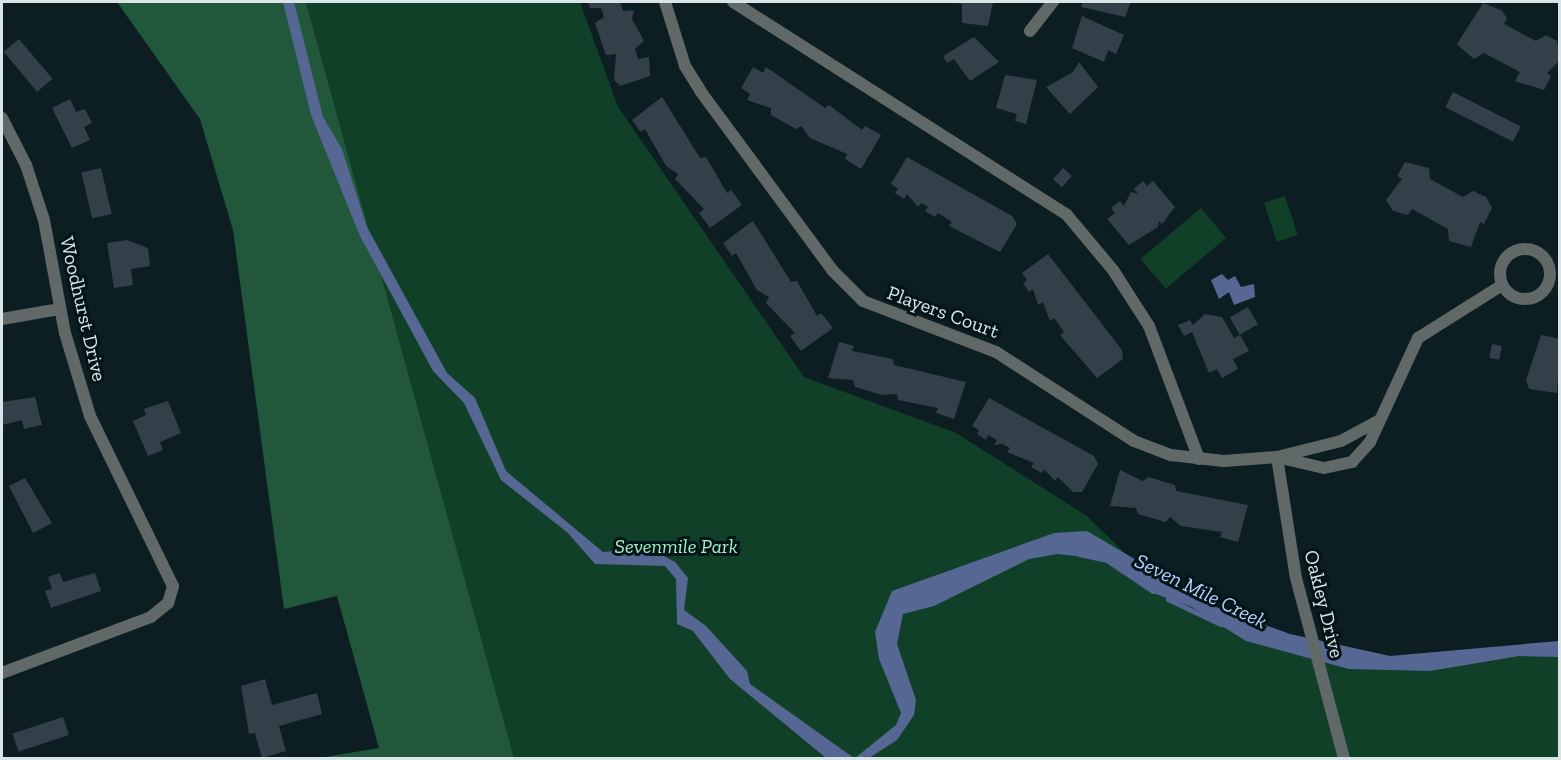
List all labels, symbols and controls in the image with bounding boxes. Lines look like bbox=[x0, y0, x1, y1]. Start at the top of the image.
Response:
street label: Woodhurst Drive bbox=[55, 234, 111, 384]
street label: Players Court bbox=[884, 281, 1002, 343]
park label: Sevenmile Park bbox=[614, 534, 738, 558]
street label: Oakley Drive bbox=[1299, 547, 1349, 661]
water label: Seven Mile Creek bbox=[1131, 548, 1271, 634]

